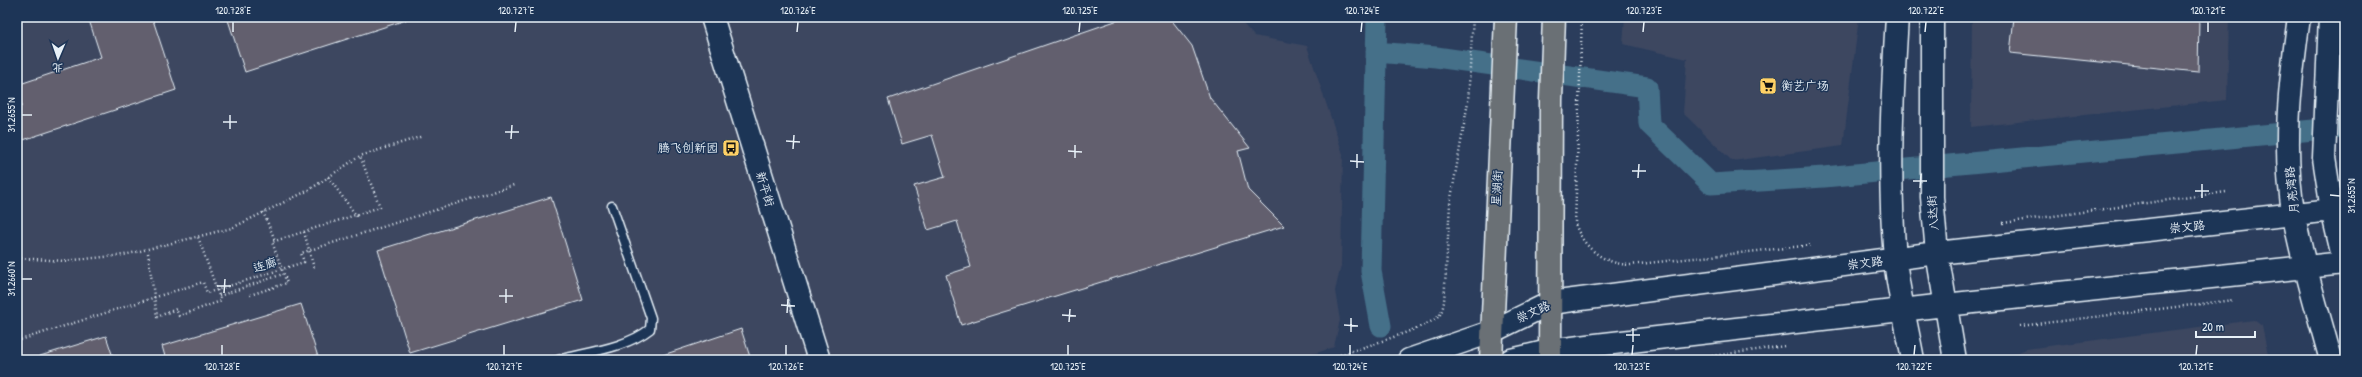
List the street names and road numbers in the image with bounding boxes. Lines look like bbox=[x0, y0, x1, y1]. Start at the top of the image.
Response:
street label: 月亮湾路 bbox=[2281, 165, 2302, 215]
street label: 新平街 bbox=[752, 169, 779, 209]
street label: 星湖街 bbox=[1487, 170, 1506, 206]
street label: 八达街 bbox=[1922, 194, 1943, 232]
street label: 崇文路 bbox=[2168, 216, 2206, 237]
street label: 崇文路 bbox=[1846, 252, 1884, 273]
street label: 连廊 bbox=[251, 253, 279, 276]
street label: 崇文路 bbox=[1513, 296, 1553, 327]

